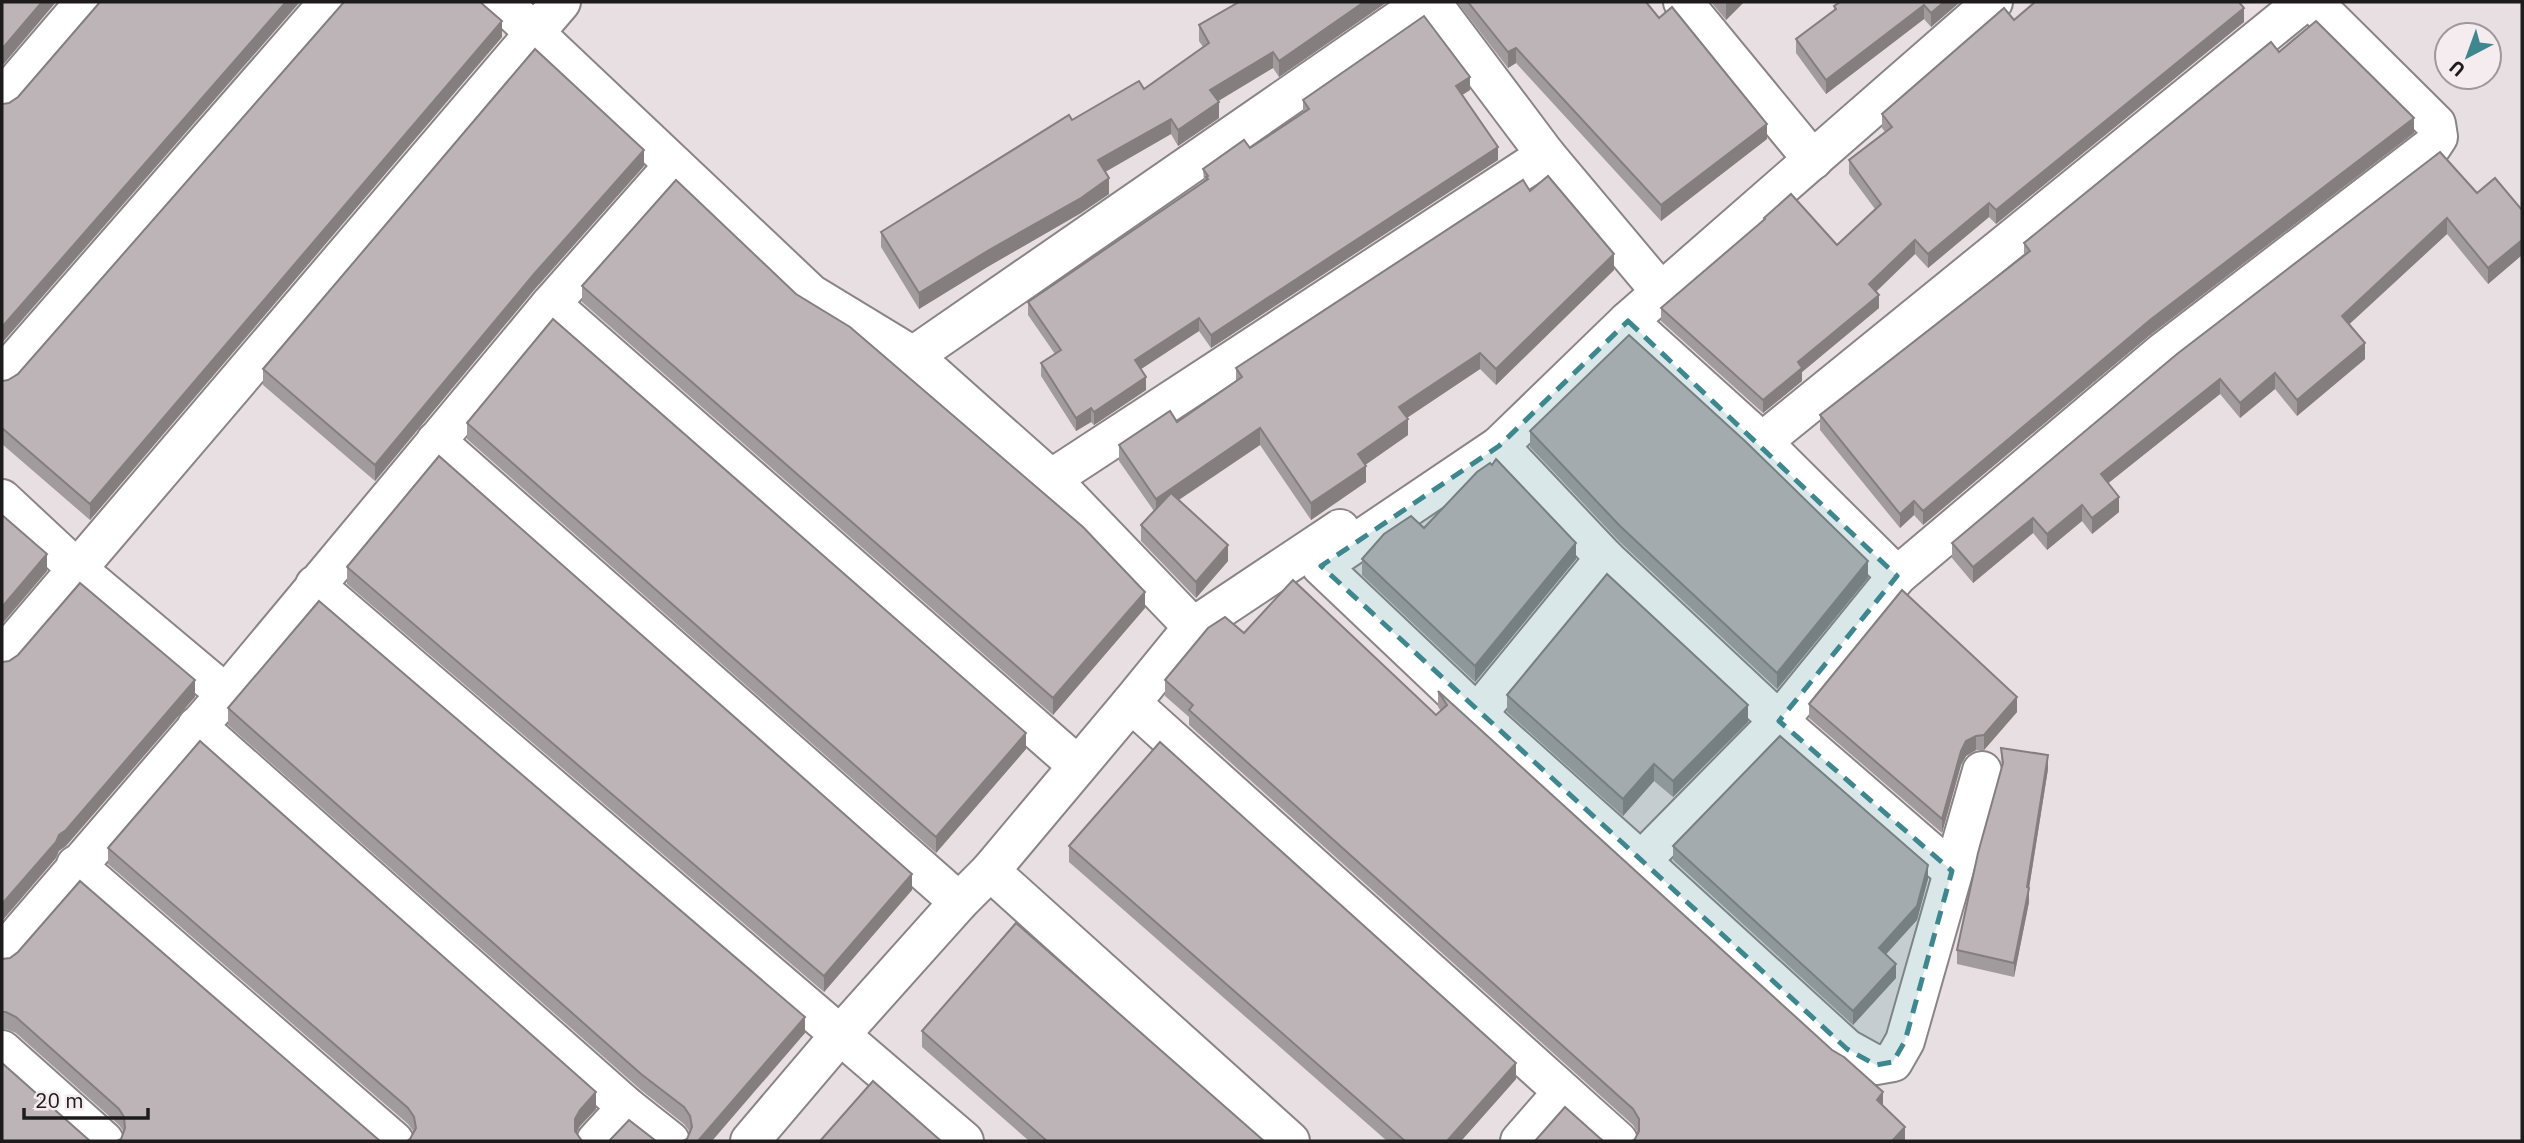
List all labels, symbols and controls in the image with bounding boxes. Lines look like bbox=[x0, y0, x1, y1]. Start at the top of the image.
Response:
north arrow bbox=[2433, 21, 2503, 91]
text: U bbox=[2444, 55, 2470, 82]
scale bar bbox=[24, 1076, 149, 1120]
text: 20 m bbox=[35, 1086, 84, 1114]

